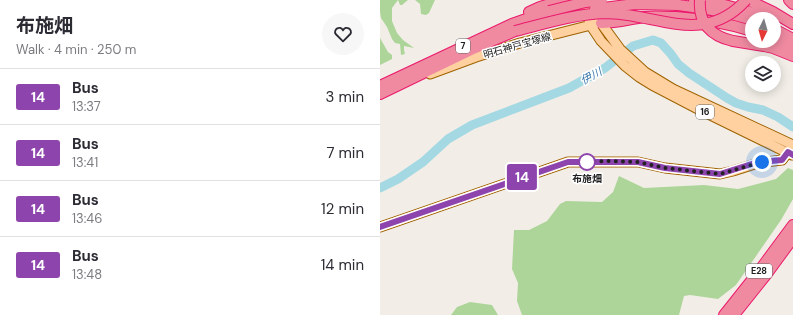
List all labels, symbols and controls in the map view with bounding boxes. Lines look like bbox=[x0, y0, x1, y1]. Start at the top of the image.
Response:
north arrow bbox=[745, 12, 781, 48]
map controls bbox=[745, 12, 781, 92]
text: 布施畑 bbox=[16, 13, 73, 38]
button: heart bbox=[322, 13, 364, 55]
street label: 明石神戸宝塚線 bbox=[482, 30, 553, 61]
road number: 7 bbox=[456, 39, 470, 53]
text: Walk · 4 min · 250 m bbox=[16, 41, 136, 58]
button: layers bbox=[745, 56, 781, 92]
water label: 伊川 bbox=[578, 64, 605, 87]
text: Bus bbox=[72, 78, 99, 98]
text: 3 min bbox=[326, 87, 364, 107]
text: 14 bbox=[31, 88, 45, 106]
text: 13:37 bbox=[72, 98, 101, 115]
road number: 16 bbox=[696, 105, 714, 119]
text: Bus bbox=[72, 134, 99, 154]
text: 7 min bbox=[326, 143, 364, 163]
text: 14 bbox=[31, 144, 45, 162]
your location bbox=[752, 152, 772, 172]
marker: 布施畑 bbox=[578, 153, 596, 171]
text: 13:41 bbox=[72, 154, 98, 171]
line badge: 14 bbox=[504, 164, 540, 190]
text: 14 bbox=[515, 168, 529, 186]
place label: 布施畑 bbox=[572, 172, 602, 185]
text: Bus bbox=[72, 190, 99, 210]
text: 12 min bbox=[321, 199, 364, 219]
text: 14 bbox=[31, 200, 45, 218]
text: 13:46 bbox=[72, 210, 102, 227]
text: Bus bbox=[72, 246, 99, 266]
text: 14 min bbox=[321, 255, 364, 275]
text: 14 bbox=[31, 256, 45, 274]
road number: E28 bbox=[746, 264, 772, 278]
text: 13:48 bbox=[72, 266, 102, 283]

